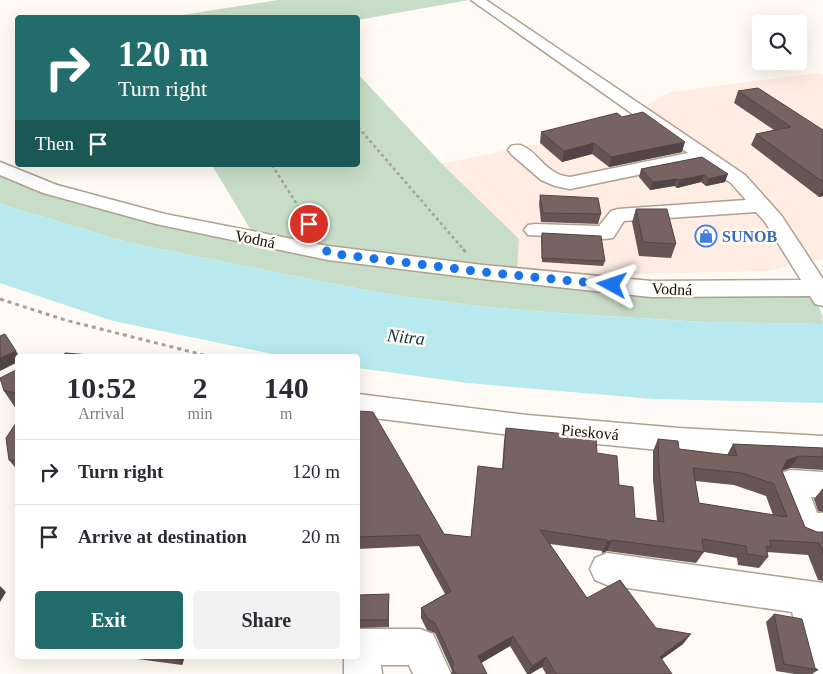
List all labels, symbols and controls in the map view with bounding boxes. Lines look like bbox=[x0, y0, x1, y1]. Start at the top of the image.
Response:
map controls bbox=[752, 15, 807, 70]
button: search bbox=[752, 15, 807, 70]
icon: right bbox=[35, 35, 100, 100]
text: 120 m bbox=[118, 35, 208, 74]
text: Turn right bbox=[118, 76, 207, 101]
icon: arrive bbox=[84, 130, 112, 158]
text: Then bbox=[35, 133, 74, 154]
pin bbox=[288, 203, 330, 245]
icon: arrive bbox=[295, 210, 323, 238]
shop icon: SUNOB bbox=[694, 224, 718, 248]
street label: Vodná bbox=[233, 227, 277, 251]
place label: SUNOB bbox=[722, 228, 777, 245]
position arrow bbox=[585, 258, 637, 310]
street label: Vodná bbox=[651, 280, 693, 298]
water label: Nitra bbox=[385, 325, 426, 349]
text: 10:52 bbox=[66, 371, 136, 404]
text: 2 bbox=[192, 371, 207, 404]
text: 140 bbox=[264, 371, 309, 404]
text: Arrival bbox=[78, 405, 124, 422]
text: min bbox=[188, 405, 212, 422]
text: m bbox=[280, 405, 292, 422]
street label: Piesková bbox=[560, 421, 620, 443]
icon: right bbox=[35, 458, 63, 486]
text: Turn right bbox=[78, 461, 163, 482]
text: 120 m bbox=[292, 461, 340, 482]
icon: arrive bbox=[35, 523, 63, 551]
text: Arrive at destination bbox=[78, 526, 247, 547]
text: 20 m bbox=[301, 526, 340, 547]
button: Exit bbox=[35, 591, 183, 649]
button: Share bbox=[193, 591, 340, 649]

